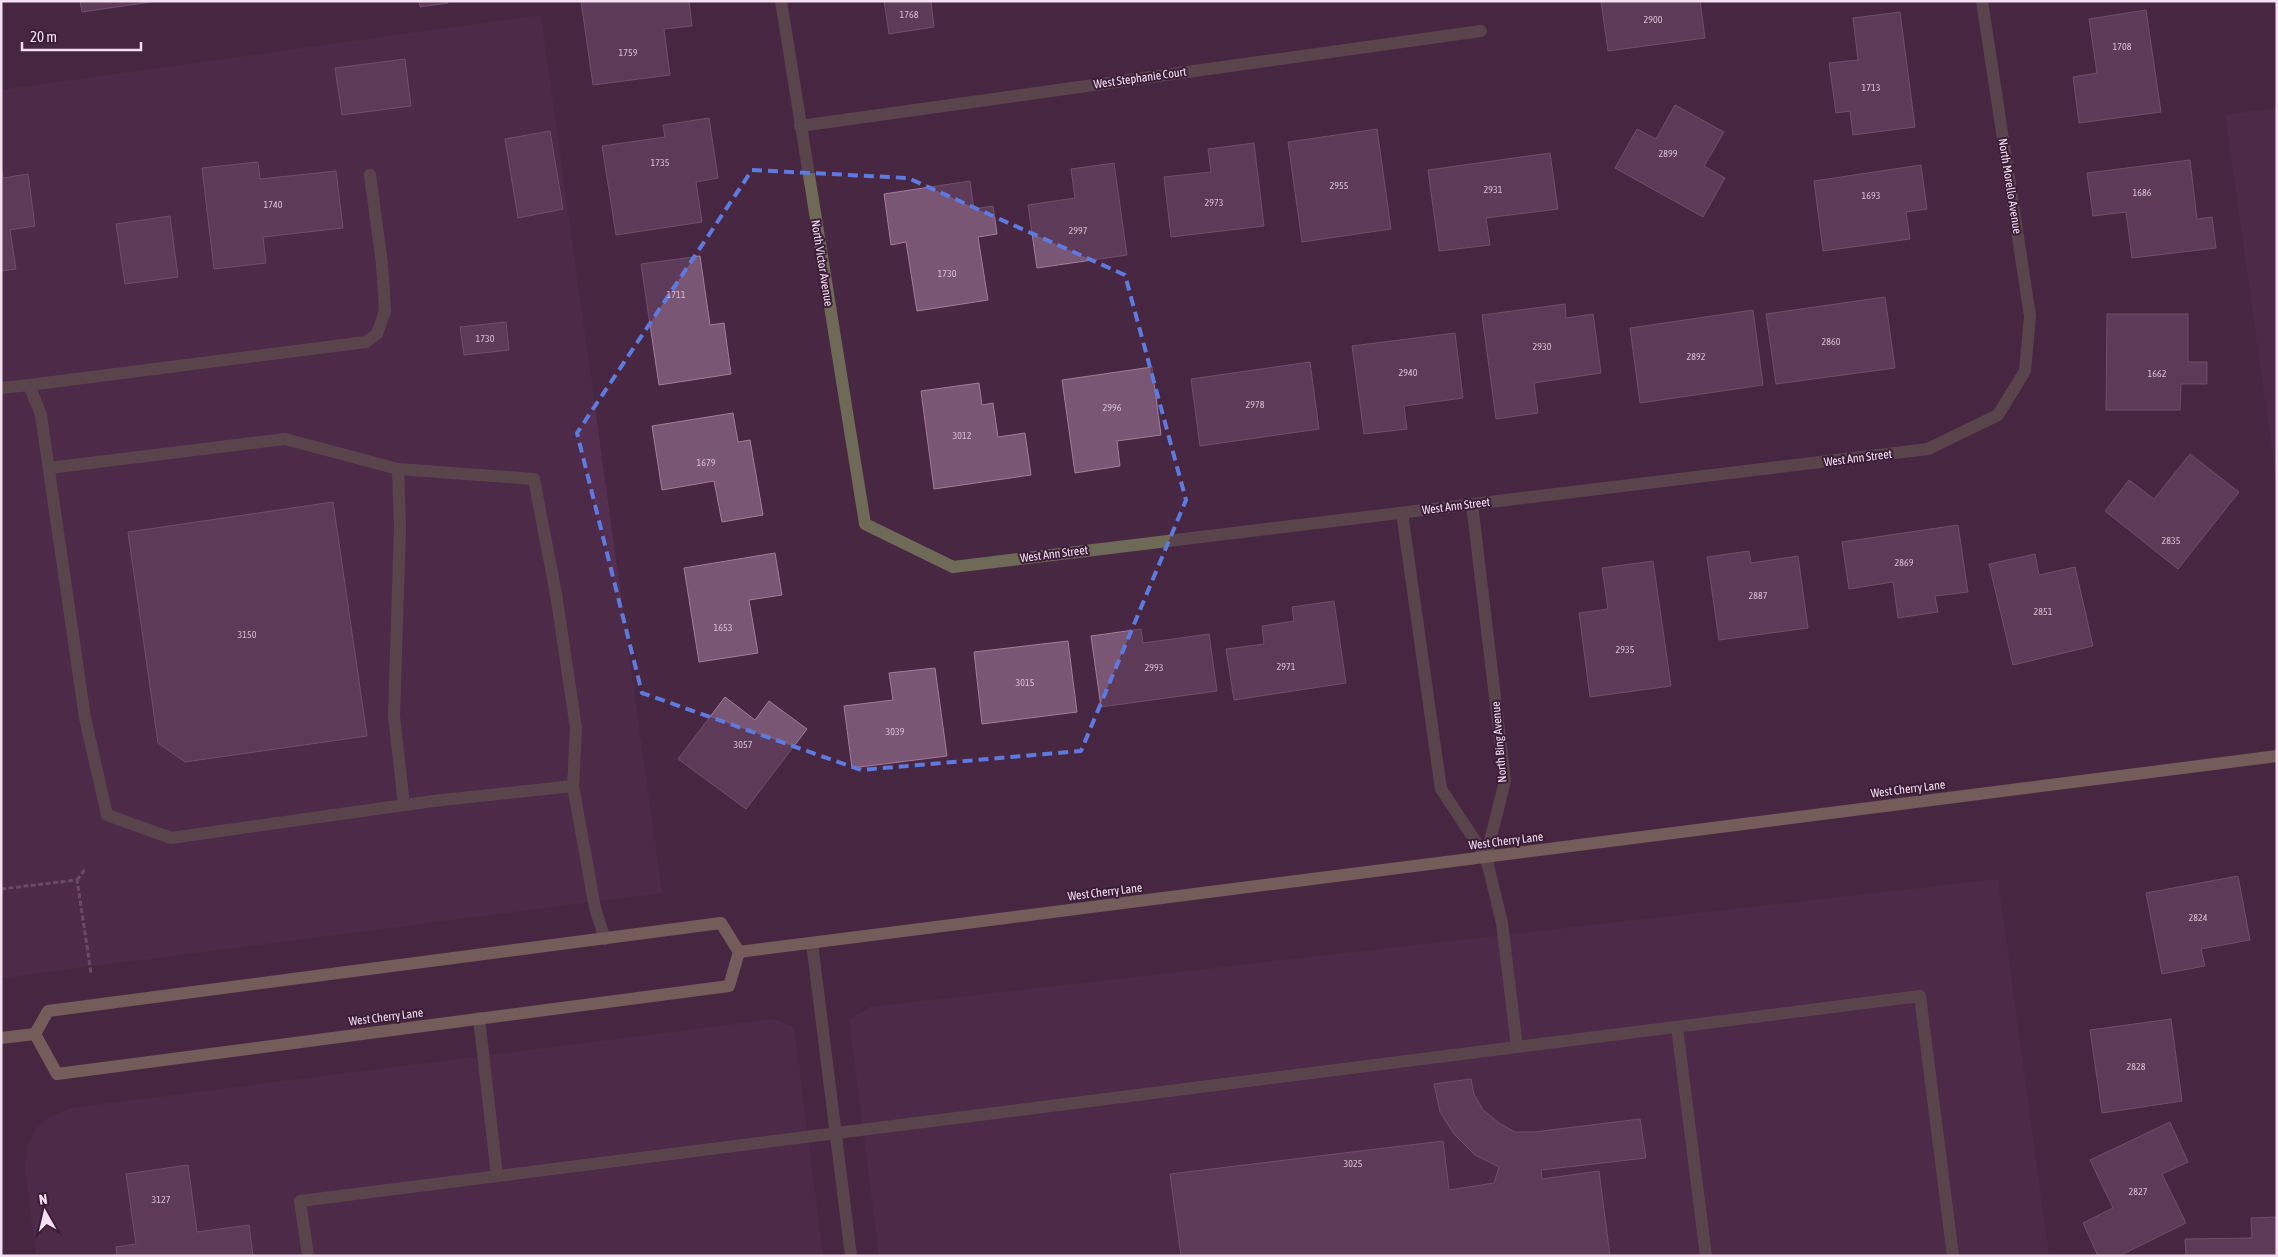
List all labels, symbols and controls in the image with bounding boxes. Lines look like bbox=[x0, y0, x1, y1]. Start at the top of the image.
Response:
house number: 1768 bbox=[900, 9, 919, 20]
house number: 2900 bbox=[1644, 14, 1663, 25]
scale bar bbox=[22, 20, 141, 52]
text: 20 m bbox=[30, 28, 57, 45]
house number: 1708 bbox=[2113, 41, 2132, 52]
house number: 1759 bbox=[619, 47, 638, 58]
street label: West Stephanie Court bbox=[1093, 64, 1188, 91]
house number: 1713 bbox=[1862, 82, 1881, 93]
street label: North Morello Avenue bbox=[1996, 137, 2024, 235]
house number: 2899 bbox=[1659, 148, 1678, 159]
house number: 1735 bbox=[651, 157, 670, 168]
house number: 2955 bbox=[1330, 180, 1349, 191]
house number: 2931 bbox=[1484, 184, 1503, 195]
house number: 1686 bbox=[2133, 187, 2152, 198]
house number: 1693 bbox=[1862, 190, 1881, 201]
house number: 2973 bbox=[1205, 197, 1224, 208]
house number: 1740 bbox=[264, 199, 283, 210]
street label: North Victor Avenue bbox=[808, 219, 836, 307]
house number: 2997 bbox=[1069, 225, 1088, 236]
house number: 1730 bbox=[938, 268, 957, 279]
house number: 1711 bbox=[667, 289, 686, 300]
house number: 1730 bbox=[476, 333, 495, 344]
house number: 2860 bbox=[1822, 336, 1841, 347]
house number: 2930 bbox=[1533, 341, 1552, 352]
house number: 2892 bbox=[1687, 351, 1706, 362]
house number: 2940 bbox=[1399, 367, 1418, 378]
house number: 1662 bbox=[2148, 368, 2167, 379]
house number: 2978 bbox=[1246, 399, 1265, 410]
house number: 2996 bbox=[1103, 402, 1122, 413]
house number: 3012 bbox=[953, 430, 972, 441]
street label: West Ann Street bbox=[1823, 447, 1893, 469]
house number: 1679 bbox=[697, 457, 716, 468]
street label: West Ann Street bbox=[1421, 495, 1491, 517]
house number: 2835 bbox=[2162, 535, 2181, 546]
street label: West Ann Street bbox=[1019, 543, 1089, 565]
house number: 2869 bbox=[1895, 557, 1914, 568]
house number: 2887 bbox=[1749, 590, 1768, 601]
house number: 2851 bbox=[2034, 606, 2053, 617]
house number: 1653 bbox=[714, 622, 733, 633]
house number: 3150 bbox=[238, 629, 257, 640]
house number: 2935 bbox=[1616, 644, 1635, 655]
house number: 2971 bbox=[1277, 661, 1296, 672]
house number: 2993 bbox=[1145, 662, 1164, 673]
house number: 3015 bbox=[1016, 677, 1035, 688]
street label: North Bing Avenue bbox=[1488, 701, 1510, 783]
house number: 3039 bbox=[886, 726, 905, 737]
house number: 3057 bbox=[734, 739, 753, 750]
street label: West Cherry Lane bbox=[1870, 777, 1946, 801]
street label: West Cherry Lane bbox=[1468, 829, 1544, 853]
street label: West Cherry Lane bbox=[1067, 880, 1143, 904]
house number: 2824 bbox=[2189, 912, 2208, 923]
street label: West Cherry Lane bbox=[348, 1005, 424, 1029]
house number: 2828 bbox=[2127, 1061, 2146, 1072]
house number: 3025 bbox=[1344, 1158, 1363, 1169]
house number: 2827 bbox=[2129, 1186, 2148, 1197]
north arrow bbox=[20, 1187, 70, 1237]
text: N bbox=[38, 1191, 48, 1208]
house number: 3127 bbox=[152, 1194, 171, 1205]

